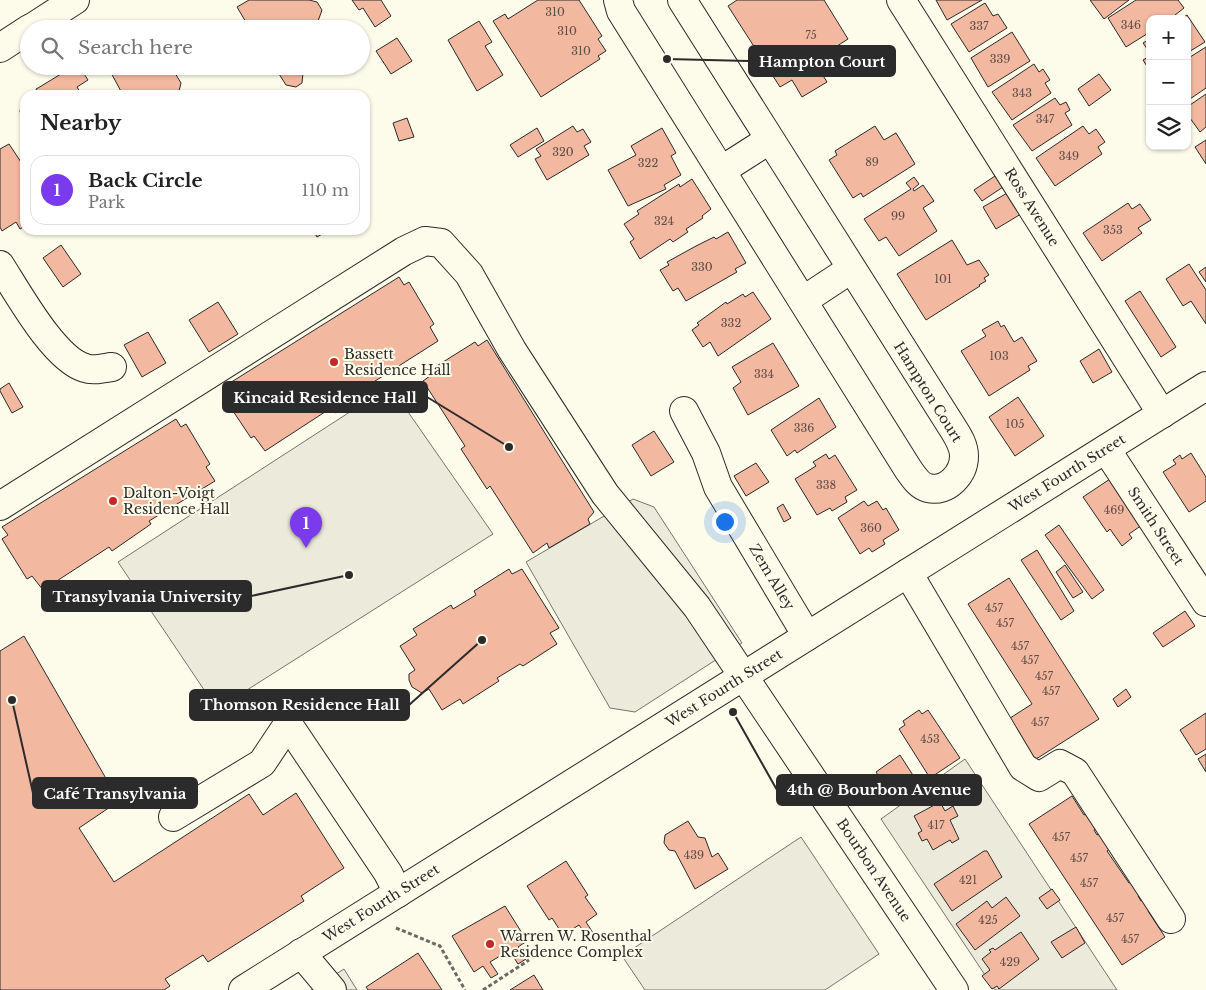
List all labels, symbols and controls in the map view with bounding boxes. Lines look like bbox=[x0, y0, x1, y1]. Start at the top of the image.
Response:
house number: 310 bbox=[545, 5, 565, 19]
map controls bbox=[1146, 15, 1191, 150]
button: + bbox=[1146, 15, 1191, 60]
house number: 346 bbox=[1121, 18, 1141, 32]
house number: 337 bbox=[969, 19, 989, 33]
search box bbox=[20, 20, 370, 75]
house number: 310 bbox=[557, 24, 577, 38]
house number: 75 bbox=[805, 28, 817, 42]
icon: search bbox=[38, 34, 66, 62]
text: Search here bbox=[78, 36, 193, 59]
house number: 310 bbox=[571, 44, 591, 58]
callout: Hampton Court bbox=[749, 46, 895, 76]
text: Hampton Court bbox=[759, 52, 885, 71]
house number: 339 bbox=[990, 52, 1010, 66]
button: − bbox=[1146, 60, 1191, 105]
house number: 343 bbox=[1012, 86, 1032, 100]
button: layers bbox=[1146, 105, 1191, 150]
text: Nearby bbox=[40, 110, 121, 136]
house number: 347 bbox=[1036, 112, 1055, 126]
house number: 320 bbox=[552, 145, 574, 159]
house number: 349 bbox=[1059, 149, 1079, 163]
house number: 89 bbox=[865, 155, 879, 169]
house number: 322 bbox=[638, 156, 658, 170]
street label: Ross Avenue bbox=[1001, 164, 1063, 250]
text: Back Circle bbox=[88, 169, 203, 192]
text: 1 bbox=[54, 180, 60, 200]
text: 110 m bbox=[302, 180, 349, 200]
text: Park bbox=[88, 192, 125, 212]
house number: 99 bbox=[891, 209, 905, 223]
house number: 324 bbox=[654, 214, 674, 228]
house number: 353 bbox=[1103, 223, 1123, 237]
house number: 330 bbox=[691, 260, 713, 274]
house number: 101 bbox=[934, 272, 952, 286]
house number: 332 bbox=[721, 316, 741, 330]
street label: Hampton Court bbox=[890, 338, 966, 446]
place label: Bassett Residence Hall bbox=[344, 345, 451, 379]
house number: 103 bbox=[989, 349, 1009, 363]
marker: Bassett Residence Hall bbox=[328, 356, 340, 368]
house number: 334 bbox=[754, 367, 774, 381]
callout: Kincaid Residence Hall bbox=[223, 382, 427, 412]
text: Kincaid Residence Hall bbox=[233, 388, 417, 407]
house number: 105 bbox=[1005, 417, 1025, 431]
house number: 336 bbox=[794, 421, 814, 435]
street label: West Fourth Street bbox=[1004, 429, 1129, 517]
house number: 338 bbox=[816, 478, 836, 492]
street label: Smith Street bbox=[1124, 483, 1188, 569]
place label: Dalton-Voigt Residence Hall bbox=[123, 484, 230, 518]
marker: Dalton-Voigt Residence Hall bbox=[107, 495, 119, 507]
house number: 469 bbox=[1104, 503, 1124, 517]
pin: 1 bbox=[290, 507, 322, 548]
your location bbox=[712, 509, 738, 535]
house number: 360 bbox=[860, 521, 882, 535]
street label: Zem Alley bbox=[745, 541, 799, 613]
callout: Transylvania University bbox=[42, 581, 251, 611]
text: Transylvania University bbox=[52, 587, 242, 606]
house number: 457 bbox=[985, 601, 1004, 615]
house number: 457 bbox=[996, 616, 1015, 630]
house number: 457 bbox=[1011, 639, 1030, 653]
street label: West Fourth Street bbox=[661, 644, 786, 732]
house number: 457 bbox=[1021, 653, 1040, 667]
house number: 457 bbox=[1035, 669, 1054, 683]
house number: 457 bbox=[1042, 684, 1061, 698]
callout: Thomson Residence Hall bbox=[190, 690, 409, 720]
text: Thomson Residence Hall bbox=[200, 695, 400, 714]
house number: 457 bbox=[1031, 715, 1050, 729]
house number: 453 bbox=[920, 732, 940, 746]
callout: 4th @ Bourbon Avenue bbox=[777, 775, 981, 805]
callout: Café Transylvania bbox=[33, 778, 197, 808]
text: 4th @ Bourbon Avenue bbox=[787, 780, 971, 799]
text: Café Transylvania bbox=[44, 784, 187, 803]
street label: Bourbon Avenue bbox=[833, 815, 915, 925]
house number: 417 bbox=[928, 818, 945, 832]
house number: 457 bbox=[1052, 830, 1071, 844]
house number: 439 bbox=[684, 848, 704, 862]
house number: 457 bbox=[1070, 851, 1089, 865]
street label: West Fourth Street bbox=[318, 859, 443, 947]
house number: 421 bbox=[959, 873, 977, 887]
house number: 457 bbox=[1080, 876, 1099, 890]
house number: 457 bbox=[1106, 911, 1125, 925]
house number: 425 bbox=[978, 913, 998, 927]
place label: Warren W. Rosenthal Residence Complex bbox=[499, 927, 652, 961]
house number: 457 bbox=[1121, 932, 1140, 946]
marker: Warren W. Rosenthal Residence Complex bbox=[484, 938, 496, 950]
house number: 429 bbox=[1000, 955, 1020, 969]

